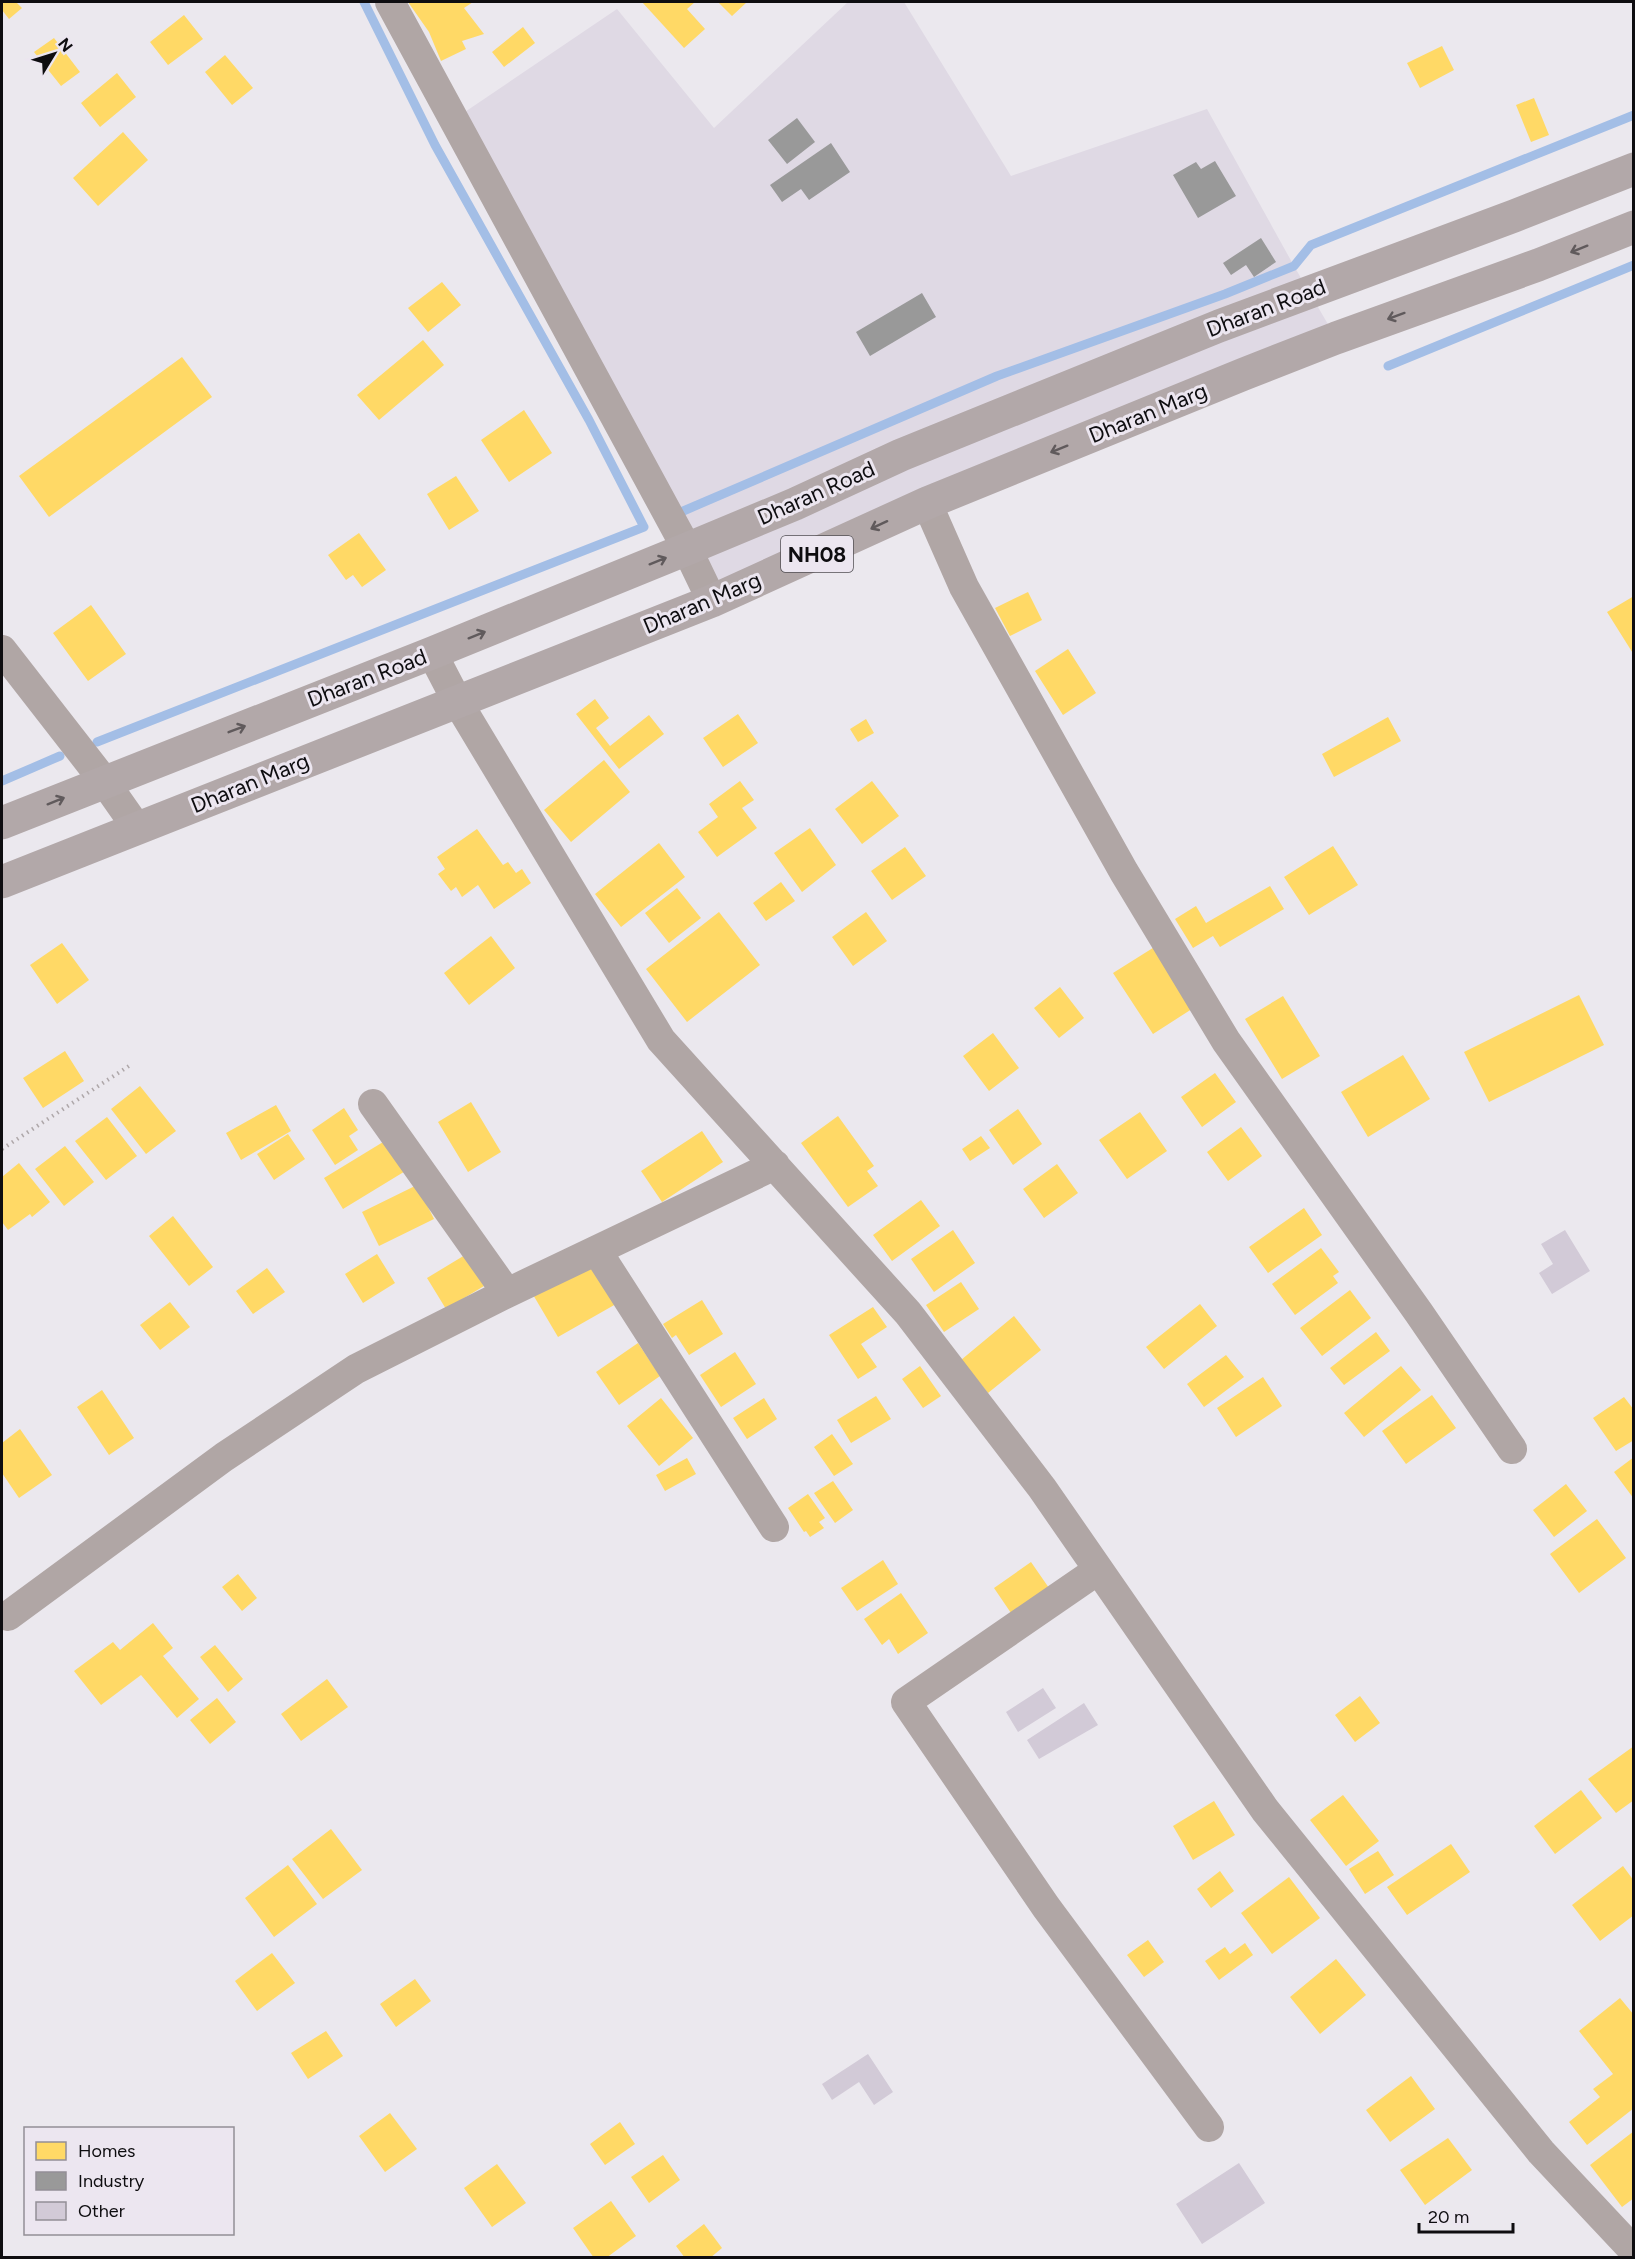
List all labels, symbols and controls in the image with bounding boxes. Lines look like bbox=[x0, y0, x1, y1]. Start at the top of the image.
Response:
north arrow bbox=[24, 24, 84, 84]
text: N bbox=[54, 34, 77, 56]
one-way arrow bbox=[1570, 244, 1589, 255]
street label: Dharan Road bbox=[1203, 273, 1329, 343]
one-way arrow bbox=[1387, 312, 1406, 323]
street label: Dharan Marg bbox=[1085, 377, 1211, 449]
one-way arrow bbox=[1050, 444, 1068, 455]
street label: Dharan Road bbox=[753, 455, 879, 531]
one-way arrow bbox=[870, 520, 888, 531]
road number: NH08 bbox=[781, 536, 853, 572]
one-way arrow bbox=[648, 555, 666, 566]
street label: Dharan Marg bbox=[639, 566, 765, 640]
one-way arrow bbox=[467, 629, 486, 640]
street label: Dharan Road bbox=[304, 643, 430, 713]
one-way arrow bbox=[227, 723, 246, 734]
street label: Dharan Marg bbox=[187, 747, 313, 819]
one-way arrow bbox=[46, 795, 64, 806]
legend bbox=[24, 2127, 234, 2235]
text: Homes bbox=[78, 2140, 136, 2162]
text: Industry bbox=[78, 2170, 145, 2192]
scale bar bbox=[1419, 2196, 1514, 2234]
text: Other bbox=[78, 2200, 125, 2222]
text: 20 m bbox=[1428, 2206, 1469, 2228]

